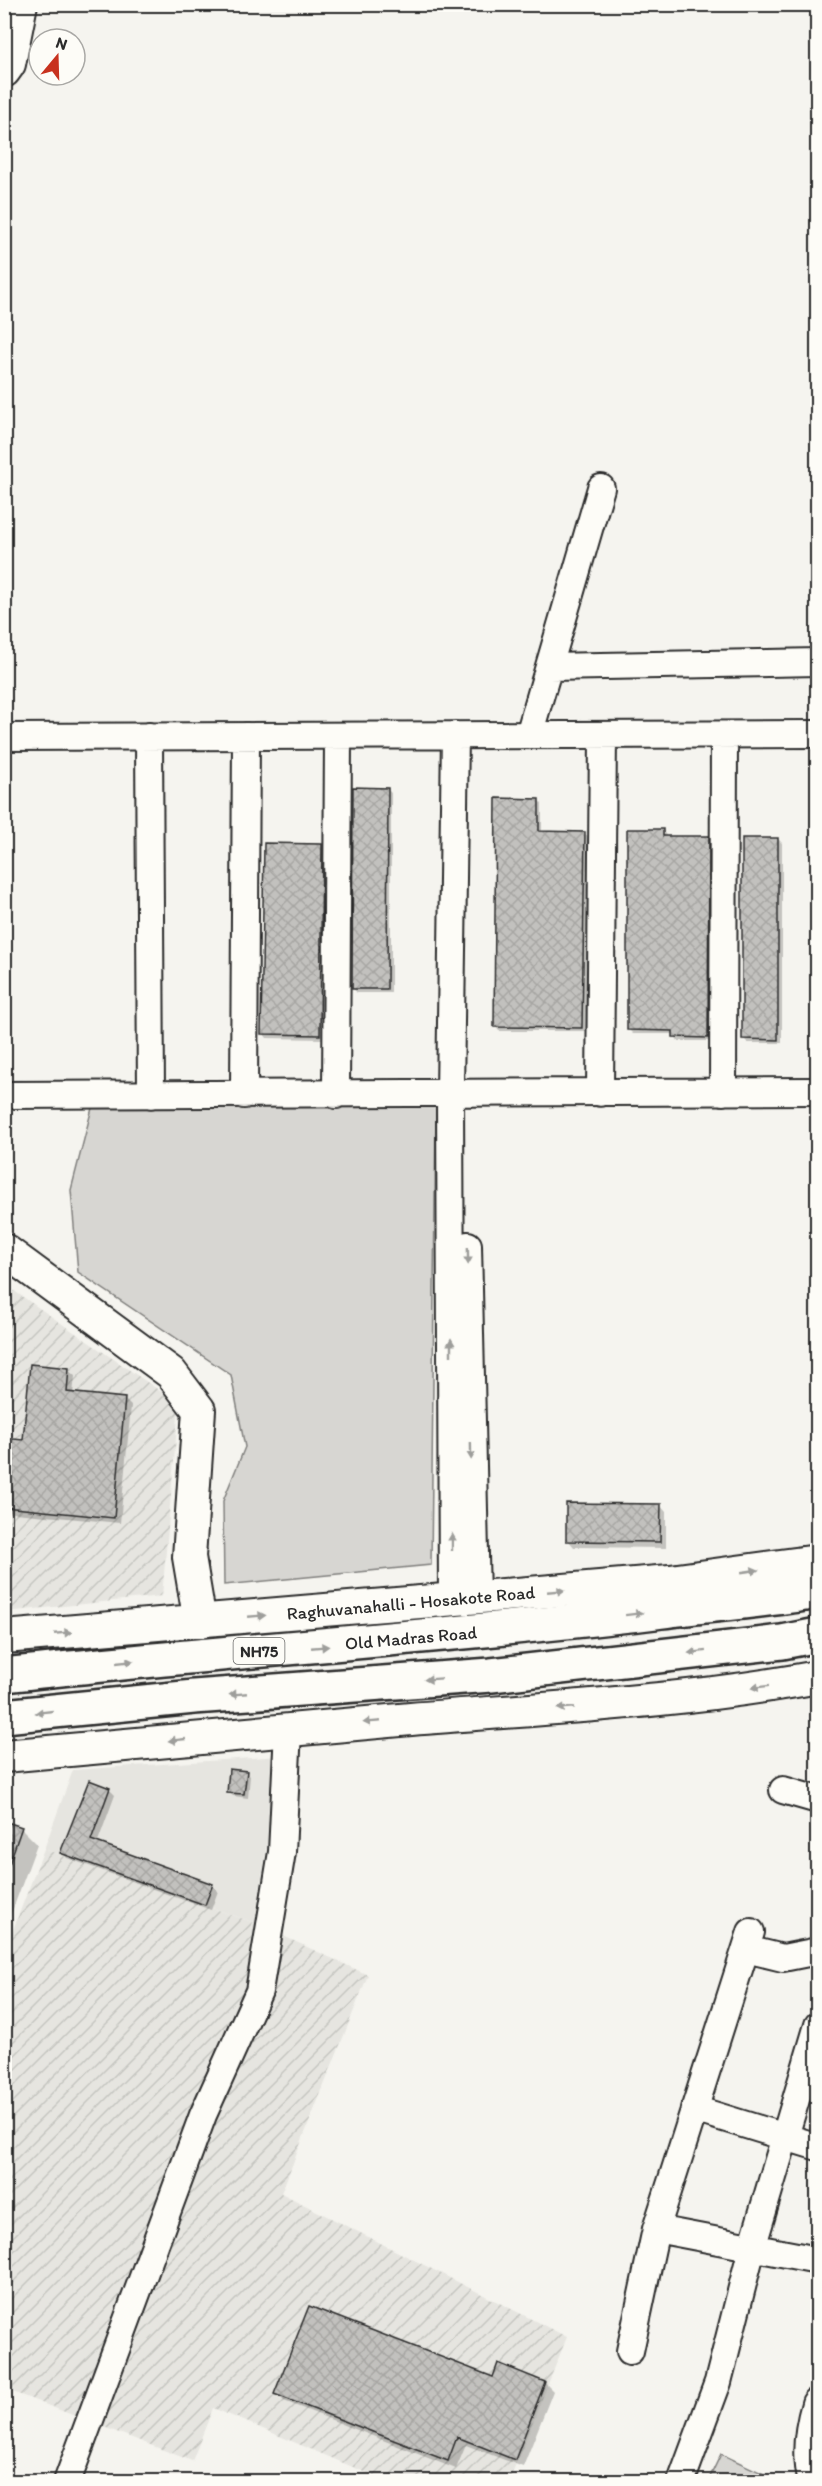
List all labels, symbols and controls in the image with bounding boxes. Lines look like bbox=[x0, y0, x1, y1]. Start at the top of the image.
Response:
north arrow bbox=[27, 27, 87, 87]
text: N bbox=[54, 33, 70, 54]
one-way arrow bbox=[463, 1246, 473, 1265]
one-way arrow bbox=[446, 1337, 456, 1356]
one-way arrow bbox=[466, 1441, 476, 1460]
one-way arrow bbox=[447, 1532, 457, 1551]
one-way arrow bbox=[741, 1567, 760, 1576]
street label: Raghuvanahalli - Hosakote Road bbox=[286, 1581, 536, 1625]
one-way arrow bbox=[547, 1587, 566, 1596]
one-way arrow bbox=[625, 1610, 644, 1619]
one-way arrow bbox=[248, 1611, 267, 1621]
street label: Old Madras Road bbox=[344, 1621, 478, 1655]
one-way arrow bbox=[53, 1628, 72, 1638]
road number: NH75 bbox=[234, 1638, 284, 1664]
one-way arrow bbox=[310, 1642, 329, 1652]
one-way arrow bbox=[688, 1647, 707, 1657]
one-way arrow bbox=[116, 1657, 135, 1667]
one-way arrow bbox=[423, 1674, 442, 1684]
one-way arrow bbox=[750, 1682, 769, 1692]
one-way arrow bbox=[229, 1689, 248, 1699]
one-way arrow bbox=[557, 1703, 576, 1713]
one-way arrow bbox=[35, 1708, 54, 1717]
one-way arrow bbox=[362, 1717, 381, 1727]
one-way arrow bbox=[168, 1735, 187, 1745]

